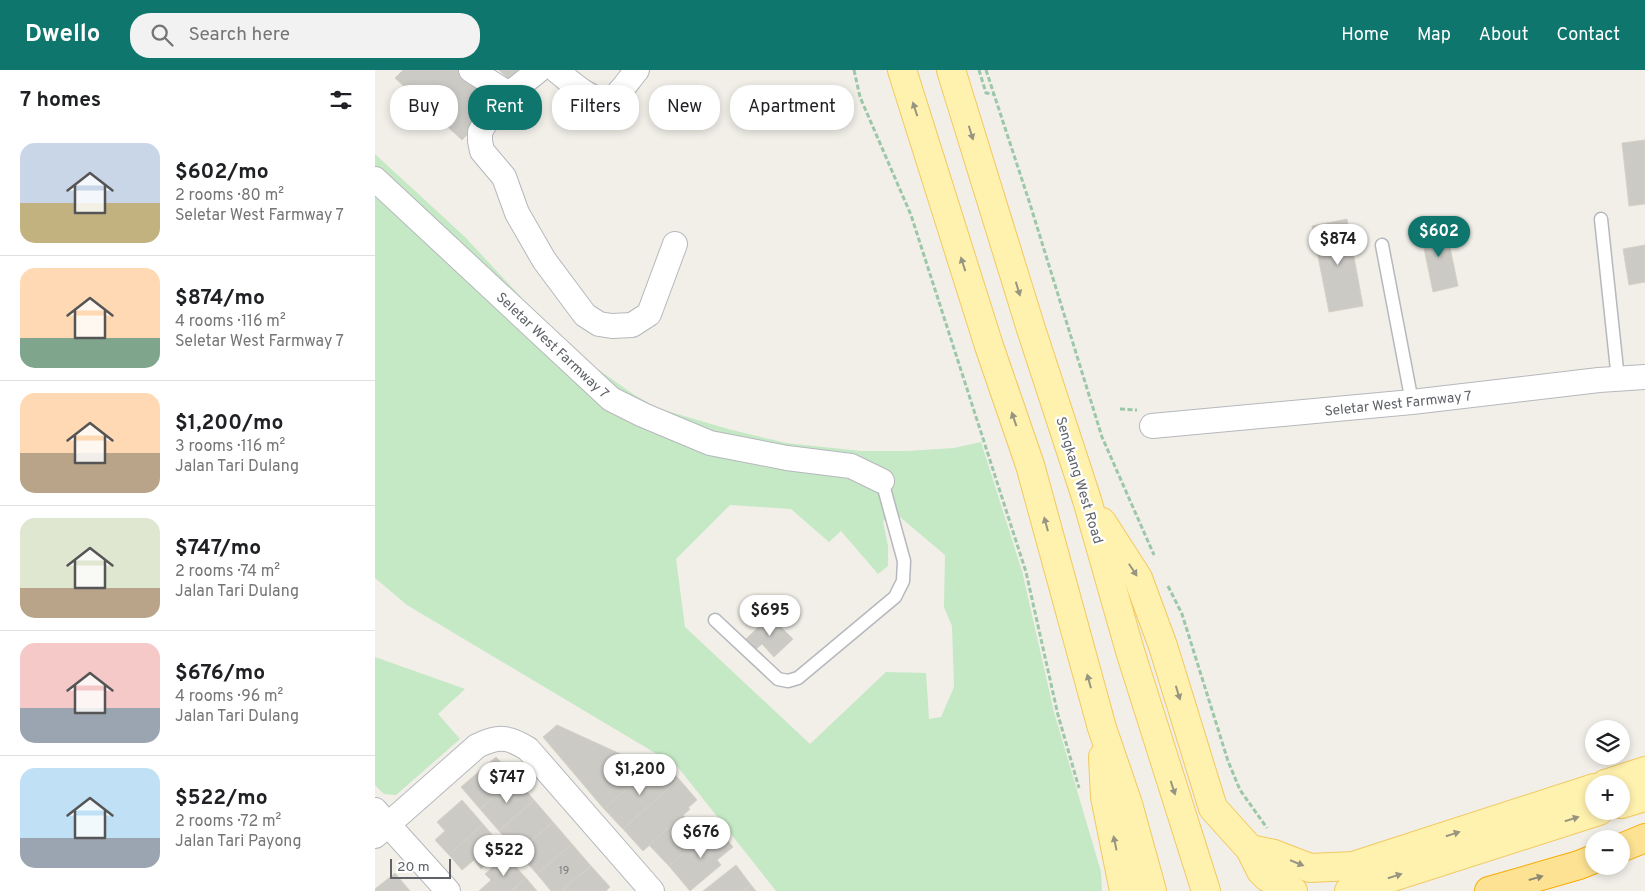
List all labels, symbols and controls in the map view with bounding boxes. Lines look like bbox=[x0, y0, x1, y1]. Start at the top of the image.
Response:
search box bbox=[130, 13, 480, 58]
text: Dwello bbox=[25, 20, 100, 50]
icon: search bbox=[148, 21, 176, 49]
text: Search here bbox=[188, 23, 290, 47]
text: Home bbox=[1341, 24, 1389, 47]
text: Map bbox=[1417, 24, 1451, 47]
text: About bbox=[1479, 24, 1528, 47]
text: Contact bbox=[1556, 24, 1620, 47]
chip: Buy bbox=[390, 85, 458, 130]
chip: Rent bbox=[468, 85, 542, 130]
chip: Filters bbox=[552, 85, 639, 130]
chip: New bbox=[649, 85, 720, 130]
chip: Apartment bbox=[730, 85, 854, 130]
icon: filters bbox=[327, 86, 355, 114]
text: 7 homes bbox=[20, 87, 101, 114]
one-way arrow bbox=[910, 102, 918, 117]
one-way arrow bbox=[967, 126, 975, 141]
text: $602/mo bbox=[175, 159, 269, 186]
icon: home bbox=[60, 163, 120, 223]
text: 2 rooms · 80 m² bbox=[175, 186, 284, 206]
text: Seletar West Farmway 7 bbox=[175, 206, 344, 226]
pin: $602 bbox=[1409, 216, 1469, 258]
text: $602 bbox=[1419, 222, 1459, 242]
pin: $874 bbox=[1308, 224, 1368, 266]
text: $874 bbox=[1320, 230, 1356, 250]
one-way arrow bbox=[959, 257, 967, 272]
one-way arrow bbox=[1015, 281, 1023, 296]
text: $874/mo bbox=[175, 285, 265, 312]
icon: home bbox=[60, 288, 120, 348]
street label: Seletar West Farmway 7 bbox=[492, 289, 612, 403]
text: 4 rooms · 116 m² bbox=[175, 312, 286, 332]
text: Seletar West Farmway 7 bbox=[175, 332, 344, 352]
street label: Seletar West Farmway 7 bbox=[1324, 388, 1473, 421]
text: $1,200/mo bbox=[175, 410, 283, 437]
one-way arrow bbox=[1010, 411, 1018, 426]
icon: home bbox=[60, 413, 120, 473]
street label: Sengkang West Road bbox=[1051, 415, 1106, 546]
text: 3 rooms · 116 m² bbox=[175, 437, 285, 457]
text: Jalan Tari Dulang bbox=[175, 457, 299, 477]
one-way arrow bbox=[1041, 516, 1049, 531]
text: $747/mo bbox=[175, 535, 261, 562]
icon: home bbox=[60, 538, 120, 598]
text: 2 rooms · 74 m² bbox=[175, 562, 280, 582]
one-way arrow bbox=[1128, 564, 1138, 577]
text: Jalan Tari Dulang bbox=[175, 582, 299, 602]
pin: $695 bbox=[740, 594, 800, 637]
text: $695 bbox=[750, 601, 790, 621]
text: $676/mo bbox=[175, 660, 265, 687]
icon: home bbox=[60, 663, 120, 723]
one-way arrow bbox=[1085, 673, 1093, 688]
one-way arrow bbox=[1174, 686, 1182, 701]
text: 4 rooms · 96 m² bbox=[175, 687, 283, 707]
text: Jalan Tari Dulang bbox=[175, 707, 299, 727]
map controls bbox=[1585, 720, 1630, 875]
button: layers bbox=[1585, 720, 1630, 765]
pin: $1,200 bbox=[599, 754, 681, 796]
text: $1,200 bbox=[614, 760, 666, 780]
pin: $747 bbox=[477, 762, 537, 804]
text: $747 bbox=[489, 768, 525, 788]
button: + bbox=[1585, 775, 1630, 820]
one-way arrow bbox=[1170, 780, 1178, 795]
text: $522/mo bbox=[175, 785, 268, 812]
icon: home bbox=[60, 788, 120, 848]
text: 2 rooms · 72 m² bbox=[175, 812, 281, 832]
one-way arrow bbox=[1565, 815, 1580, 823]
pin: $676 bbox=[671, 816, 731, 859]
text: $676 bbox=[682, 823, 720, 843]
one-way arrow bbox=[1446, 829, 1461, 837]
button: − bbox=[1585, 830, 1630, 875]
text: Jalan Tari Payong bbox=[175, 832, 302, 852]
pin: $522 bbox=[474, 834, 534, 877]
one-way arrow bbox=[1110, 835, 1118, 851]
text: $522 bbox=[484, 841, 524, 861]
scale bar bbox=[390, 856, 451, 879]
text: 20 m bbox=[397, 859, 430, 876]
one-way arrow bbox=[1290, 859, 1304, 867]
house number: 19 bbox=[559, 864, 569, 878]
one-way arrow bbox=[1388, 872, 1403, 880]
one-way arrow bbox=[1528, 873, 1543, 881]

